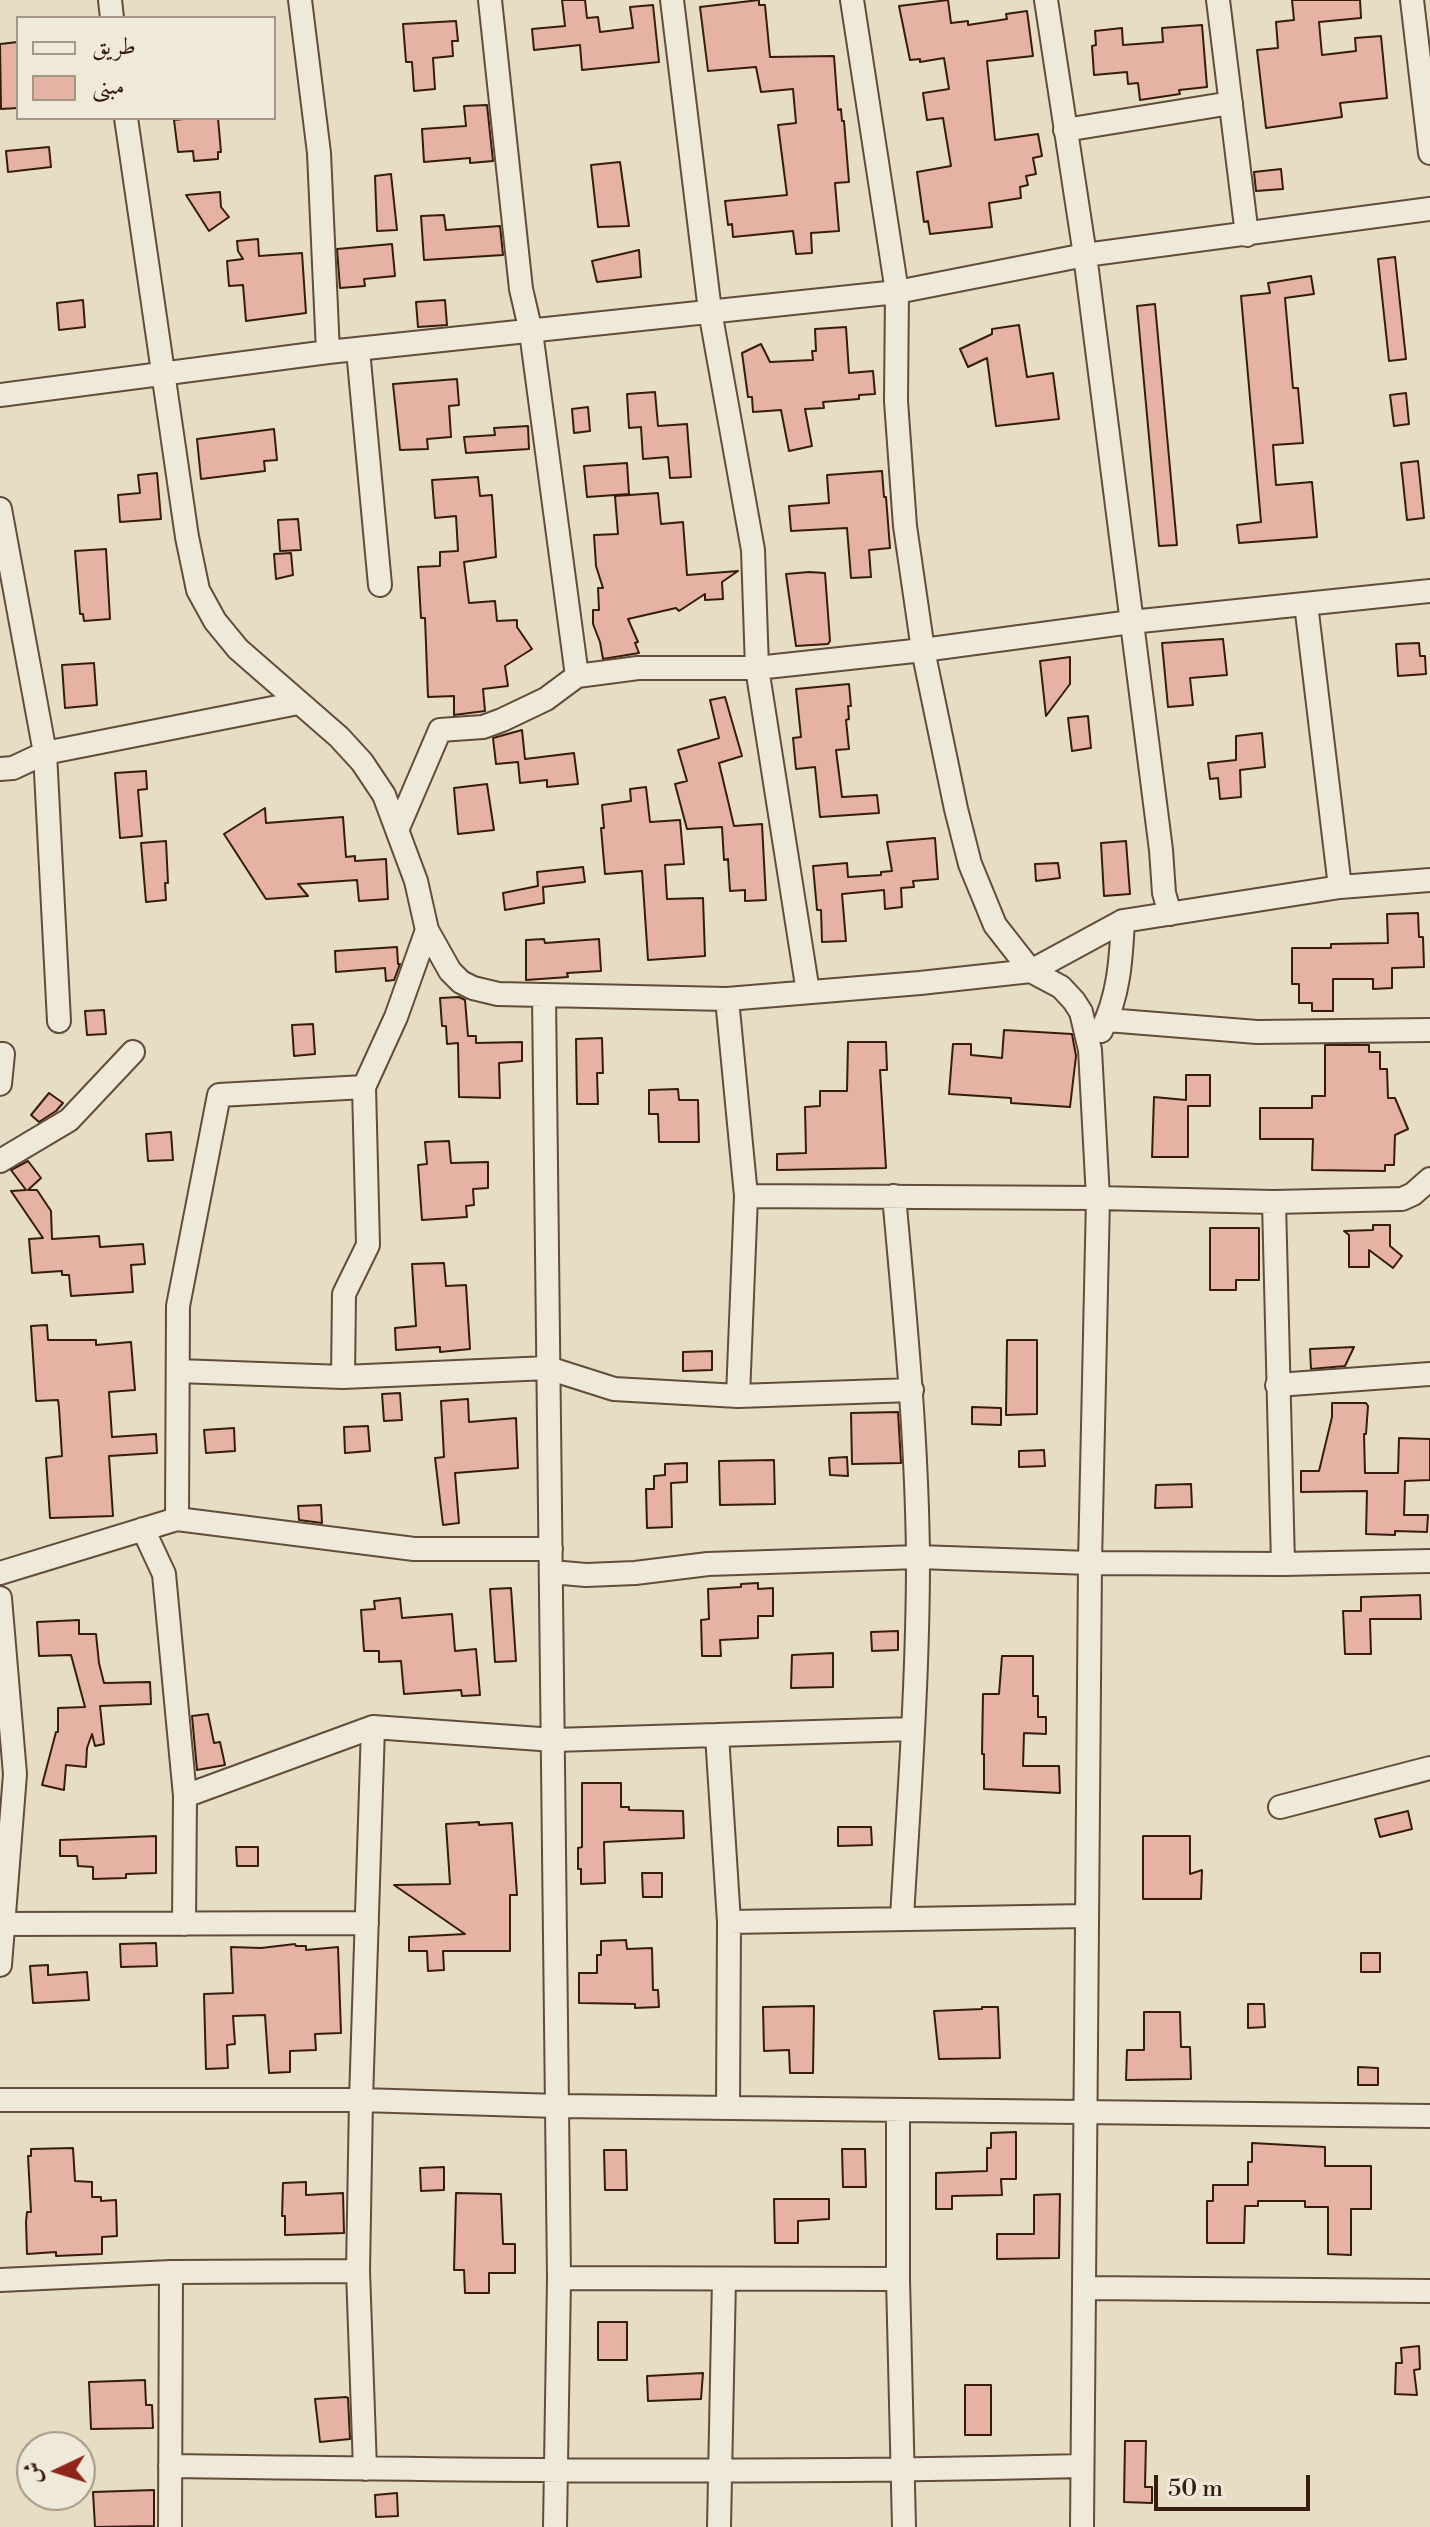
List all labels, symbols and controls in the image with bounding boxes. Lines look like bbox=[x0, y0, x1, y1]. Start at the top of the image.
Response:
legend bbox=[16, 16, 276, 120]
text: طريق bbox=[92, 32, 136, 62]
text: مبنى bbox=[92, 72, 125, 102]
north arrow bbox=[16, 2431, 96, 2511]
scale bar bbox=[1158, 2459, 1314, 2509]
text: ش bbox=[19, 2461, 48, 2484]
text: 50 m bbox=[1168, 2474, 1223, 2504]

